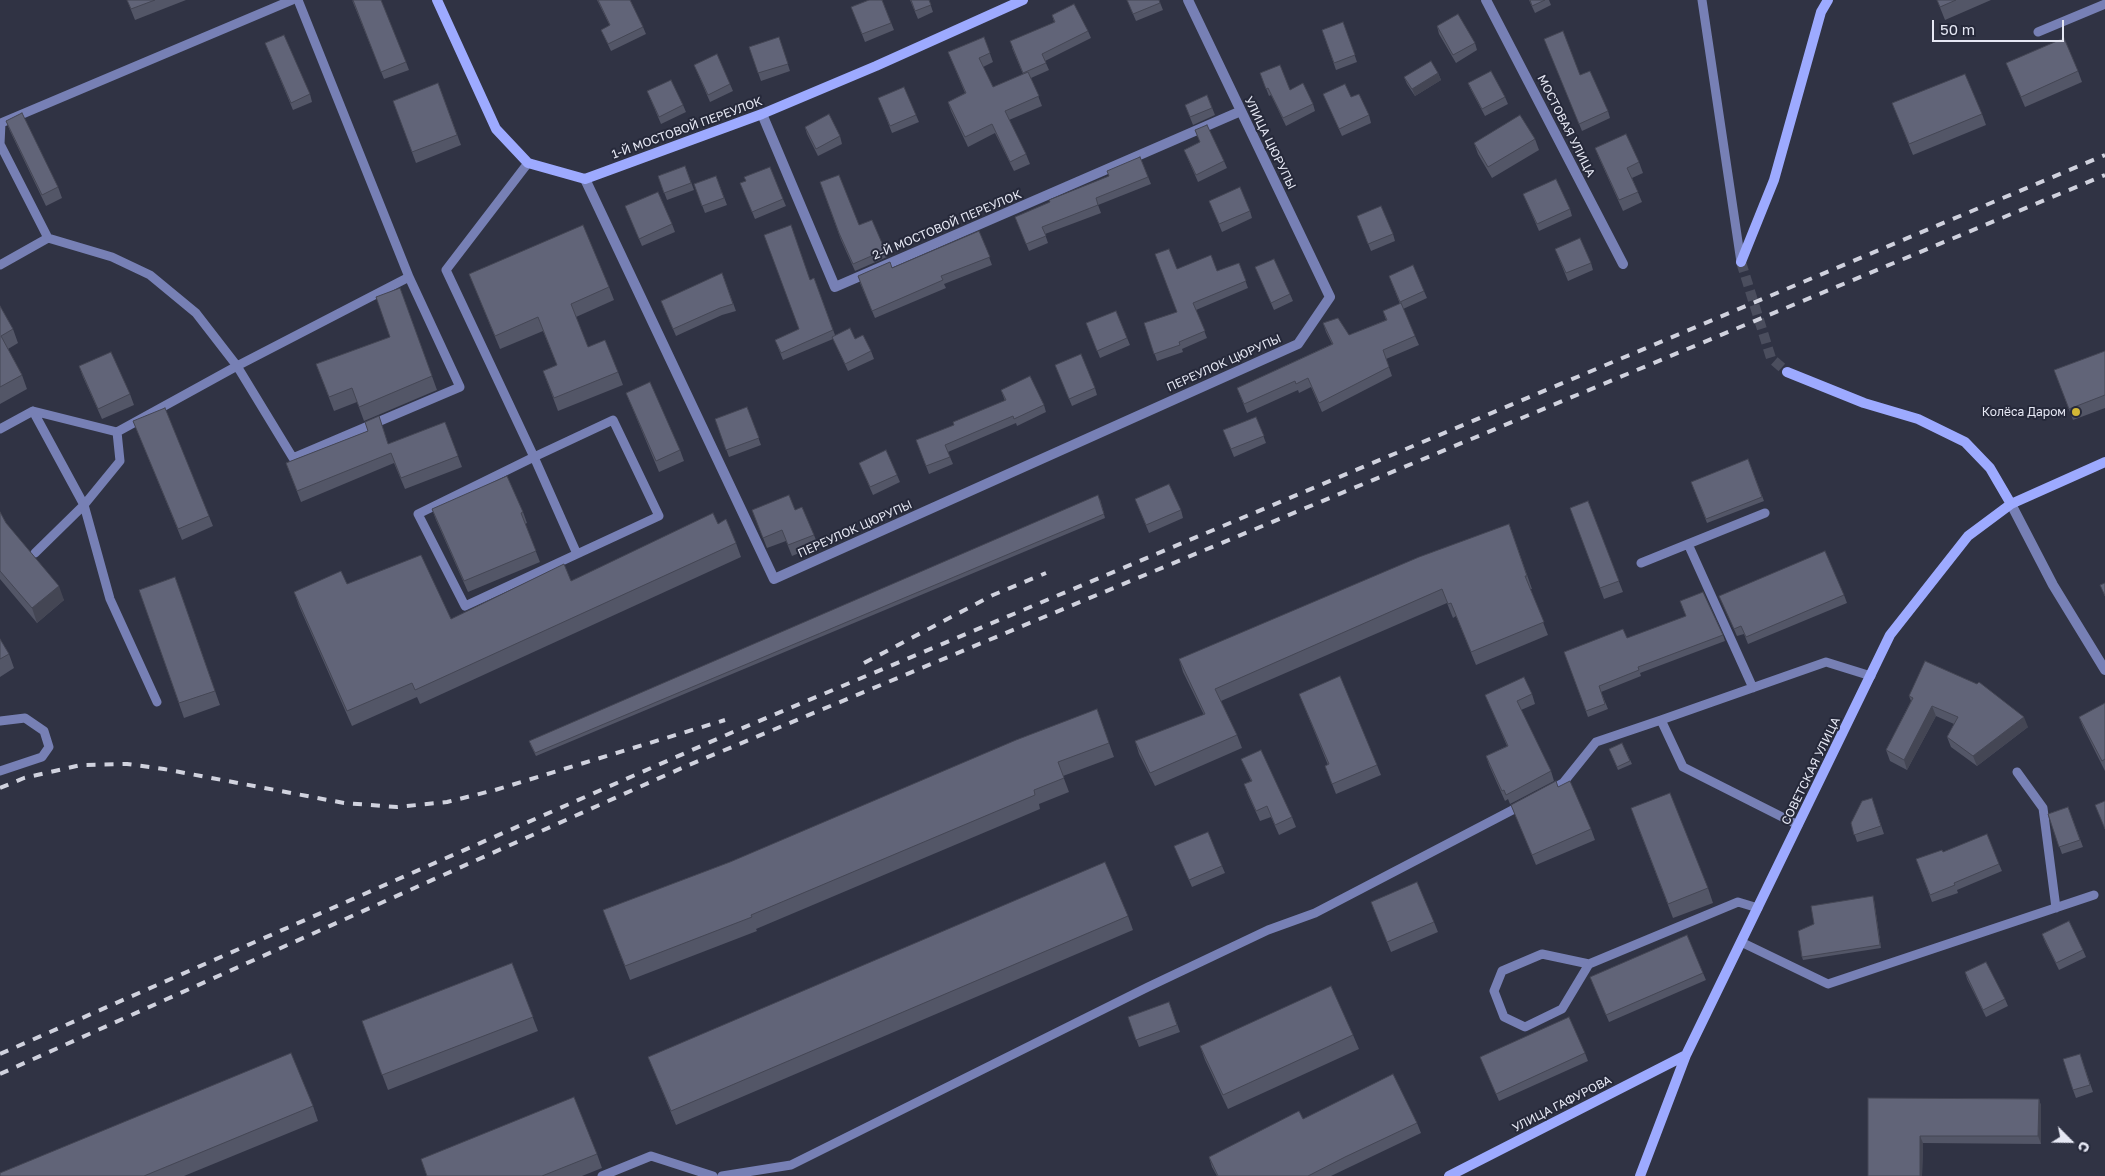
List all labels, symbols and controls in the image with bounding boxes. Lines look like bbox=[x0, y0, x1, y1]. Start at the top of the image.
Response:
scale bar bbox=[1935, 10, 2068, 42]
text: 50 m bbox=[1940, 20, 1975, 38]
street label: МОСТОВАЯ УЛИЦА bbox=[1534, 72, 1598, 180]
street label: 1-Й МОСТОВОЙ ПЕРЕУЛОК bbox=[610, 94, 764, 162]
street label: УЛИЦА ЦЮРУПЫ bbox=[1241, 94, 1299, 192]
street label: 2-Й МОСТОВОЙ ПЕРЕУЛОК bbox=[870, 187, 1024, 263]
street label: ПЕРЕУЛОК ЦЮРУПЫ bbox=[1165, 331, 1283, 395]
place label: Колёса Даром bbox=[1982, 405, 2066, 419]
marker: Колёса Даром bbox=[2070, 406, 2082, 418]
street label: ПЕРЕУЛОК ЦЮРУПЫ bbox=[796, 497, 914, 561]
street label: СОВЕТСКАЯ УЛИЦА bbox=[1779, 715, 1843, 827]
street label: УЛИЦА ГАФУРОВА bbox=[1510, 1073, 1614, 1135]
north arrow bbox=[2045, 1116, 2095, 1166]
text: С bbox=[2075, 1139, 2094, 1155]

